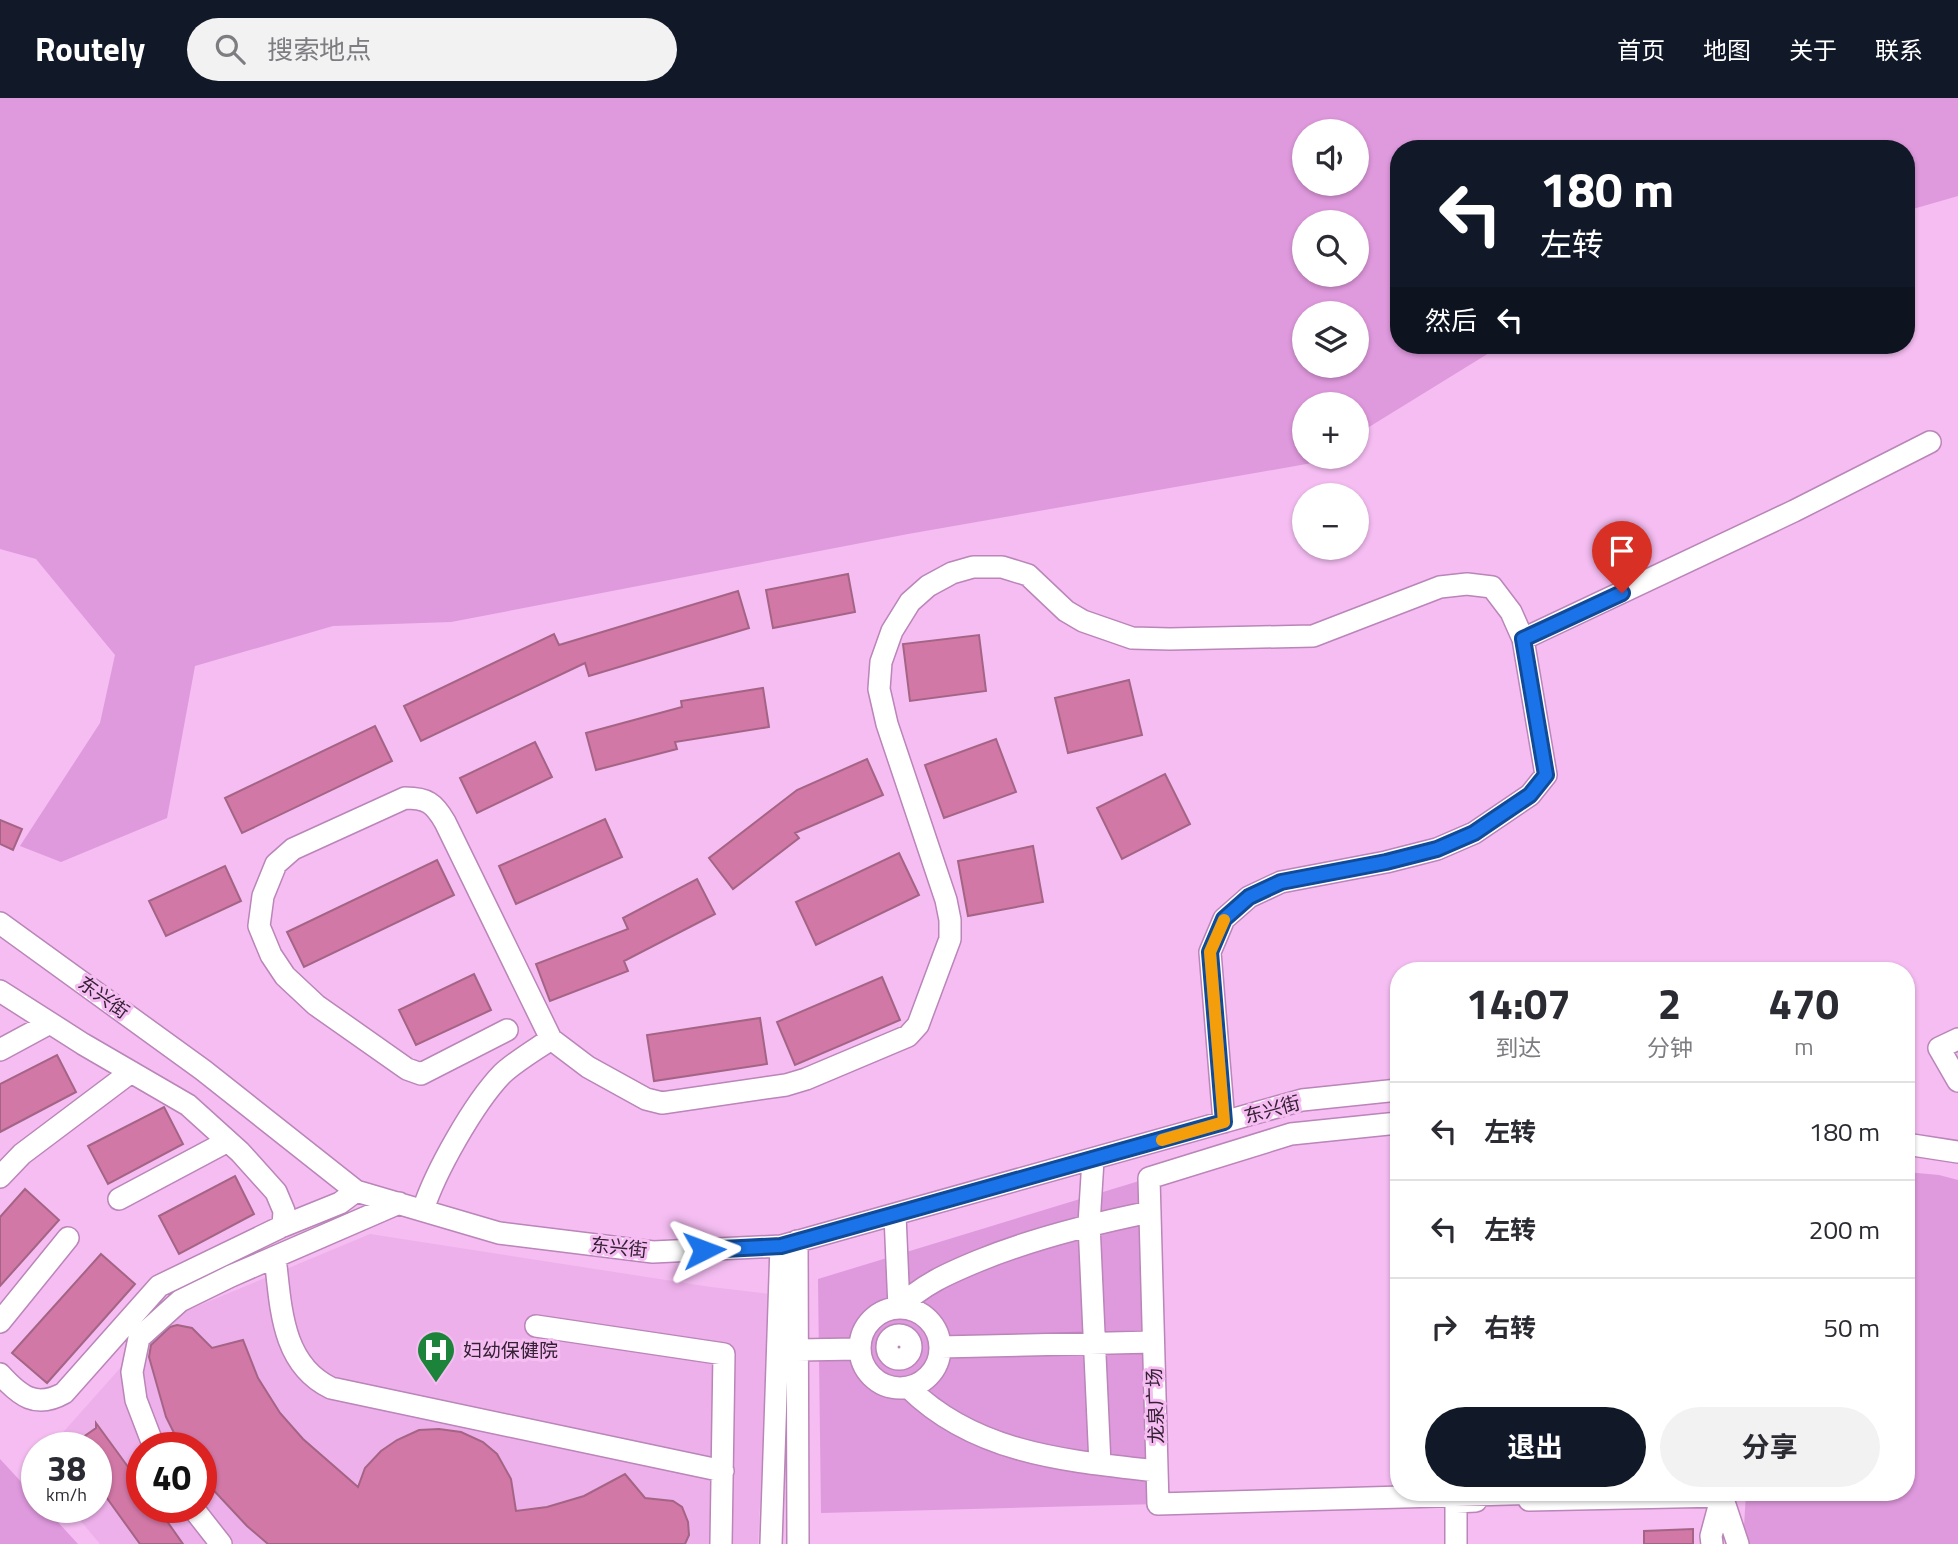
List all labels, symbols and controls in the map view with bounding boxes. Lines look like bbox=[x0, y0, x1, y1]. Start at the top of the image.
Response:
search box bbox=[187, 18, 677, 81]
text: Routely bbox=[35, 24, 145, 74]
icon: search bbox=[211, 30, 249, 68]
text: 搜索地点 bbox=[267, 30, 371, 69]
text: 首页 bbox=[1617, 32, 1665, 68]
text: 地图 bbox=[1703, 32, 1751, 68]
text: 关于 bbox=[1789, 32, 1837, 68]
text: 联系 bbox=[1875, 32, 1923, 68]
map controls bbox=[1292, 119, 1369, 560]
button: sound bbox=[1292, 119, 1369, 196]
text: 180 m bbox=[1540, 151, 1674, 226]
icon: left bbox=[1425, 168, 1516, 259]
button: search bbox=[1292, 210, 1369, 287]
text: 左转 bbox=[1540, 220, 1604, 268]
button: layers bbox=[1292, 301, 1369, 378]
text: 然后 bbox=[1425, 301, 1477, 340]
icon: left bbox=[1491, 301, 1529, 339]
button: + bbox=[1292, 392, 1369, 469]
button: − bbox=[1292, 483, 1369, 560]
pin bbox=[1592, 521, 1652, 593]
icon: arrive bbox=[1603, 532, 1641, 570]
street label: 东兴街 bbox=[73, 968, 136, 1025]
text: 14:07 bbox=[1466, 971, 1571, 1035]
text: 2 bbox=[1658, 971, 1681, 1035]
text: 470 bbox=[1769, 971, 1839, 1035]
text: m bbox=[1794, 1029, 1813, 1064]
text: 到达 bbox=[1495, 1030, 1541, 1065]
text: 分钟 bbox=[1647, 1030, 1693, 1065]
street label: 东兴街 bbox=[1241, 1087, 1303, 1130]
icon: left bbox=[1425, 1112, 1463, 1150]
text: 左转 bbox=[1484, 1112, 1536, 1151]
text: 180 m bbox=[1809, 1112, 1880, 1151]
icon: left bbox=[1425, 1210, 1463, 1248]
text: 左转 bbox=[1484, 1210, 1536, 1249]
text: 200 m bbox=[1809, 1210, 1880, 1249]
position arrow bbox=[667, 1213, 741, 1287]
street label: 东兴街 bbox=[589, 1229, 649, 1264]
icon: right bbox=[1425, 1308, 1463, 1346]
text: 右转 bbox=[1484, 1308, 1536, 1347]
text: 50 m bbox=[1823, 1308, 1880, 1347]
hospital icon: 妇幼保健院 bbox=[415, 1329, 457, 1384]
place label: 妇幼保健院 bbox=[463, 1335, 558, 1364]
street label: 龙泉广场 bbox=[1139, 1368, 1170, 1445]
button: 退出 bbox=[1425, 1407, 1646, 1487]
button: 分享 bbox=[1660, 1407, 1880, 1487]
speed limit sign: 40 bbox=[126, 1432, 217, 1523]
text: 38 bbox=[47, 1441, 86, 1495]
text: km/h bbox=[46, 1481, 87, 1508]

